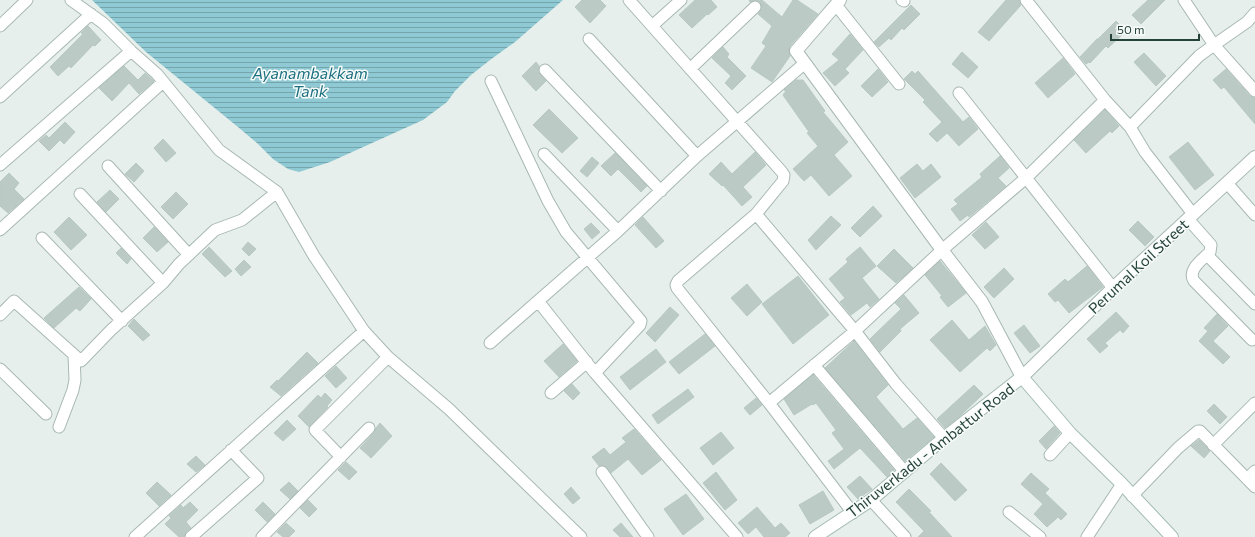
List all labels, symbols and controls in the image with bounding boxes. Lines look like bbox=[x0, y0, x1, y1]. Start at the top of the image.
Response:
scale bar bbox=[1111, 16, 1199, 42]
text: 50 m bbox=[1117, 22, 1145, 36]
water label: Ayanambakkam Tank bbox=[251, 63, 368, 100]
street label: Perumal Koil Street bbox=[1084, 215, 1192, 317]
street label: Thiruverkadu - Ambattur Road bbox=[843, 379, 1017, 521]

